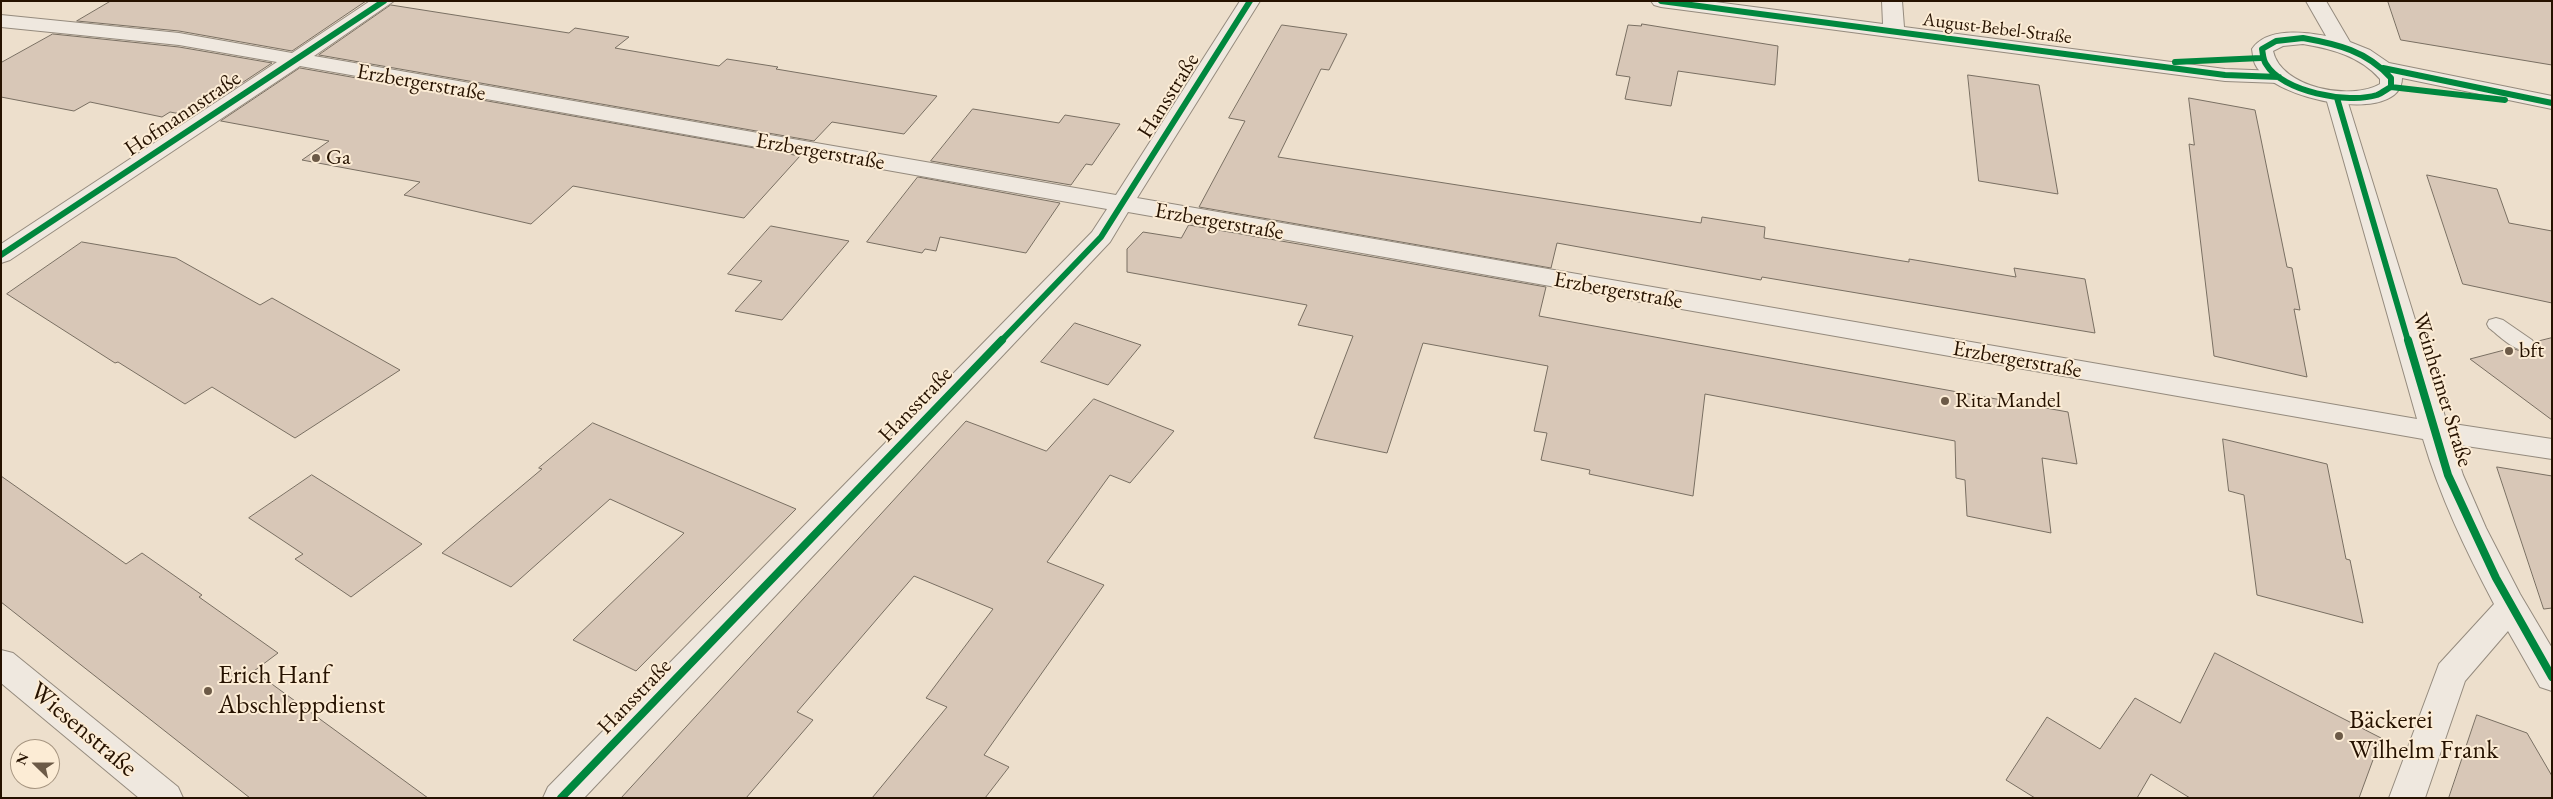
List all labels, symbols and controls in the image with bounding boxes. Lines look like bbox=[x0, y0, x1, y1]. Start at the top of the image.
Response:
street label: August-Bebel-Straße bbox=[1921, 9, 2073, 49]
street label: Hansstraße bbox=[1133, 49, 1205, 143]
street label: Erzbergerstraße bbox=[354, 59, 488, 107]
street label: Hofmannstraße bbox=[120, 65, 246, 163]
street label: Erzbergerstraße bbox=[753, 128, 887, 176]
place label: Ga bbox=[326, 145, 351, 171]
marker: Ga bbox=[310, 152, 322, 164]
street label: Erzbergerstraße bbox=[1152, 198, 1286, 246]
street label: Erzbergerstraße bbox=[1551, 267, 1685, 315]
street label: Weinheimer Straße bbox=[2406, 310, 2478, 470]
street label: Erzbergerstraße bbox=[1950, 336, 2084, 384]
place label: bft bbox=[2519, 338, 2544, 364]
marker: bft bbox=[2503, 345, 2515, 357]
street label: Hansstraße bbox=[873, 362, 959, 448]
place label: Rita Mandel bbox=[1955, 388, 2061, 414]
marker: Rita Mandel bbox=[1939, 395, 1951, 407]
street label: Hansstraße bbox=[592, 654, 678, 740]
place label: Erich Hanf Abschleppdienst bbox=[218, 660, 385, 721]
street label: Wiesenstraße bbox=[23, 676, 143, 784]
marker: Erich Hanf Abschleppdienst bbox=[202, 685, 214, 697]
place label: Bäckerei Wilhelm Frank bbox=[2349, 705, 2498, 766]
marker: Bäckerei Wilhelm Frank bbox=[2333, 730, 2345, 742]
north arrow bbox=[10, 739, 60, 789]
text: N bbox=[12, 750, 32, 767]

